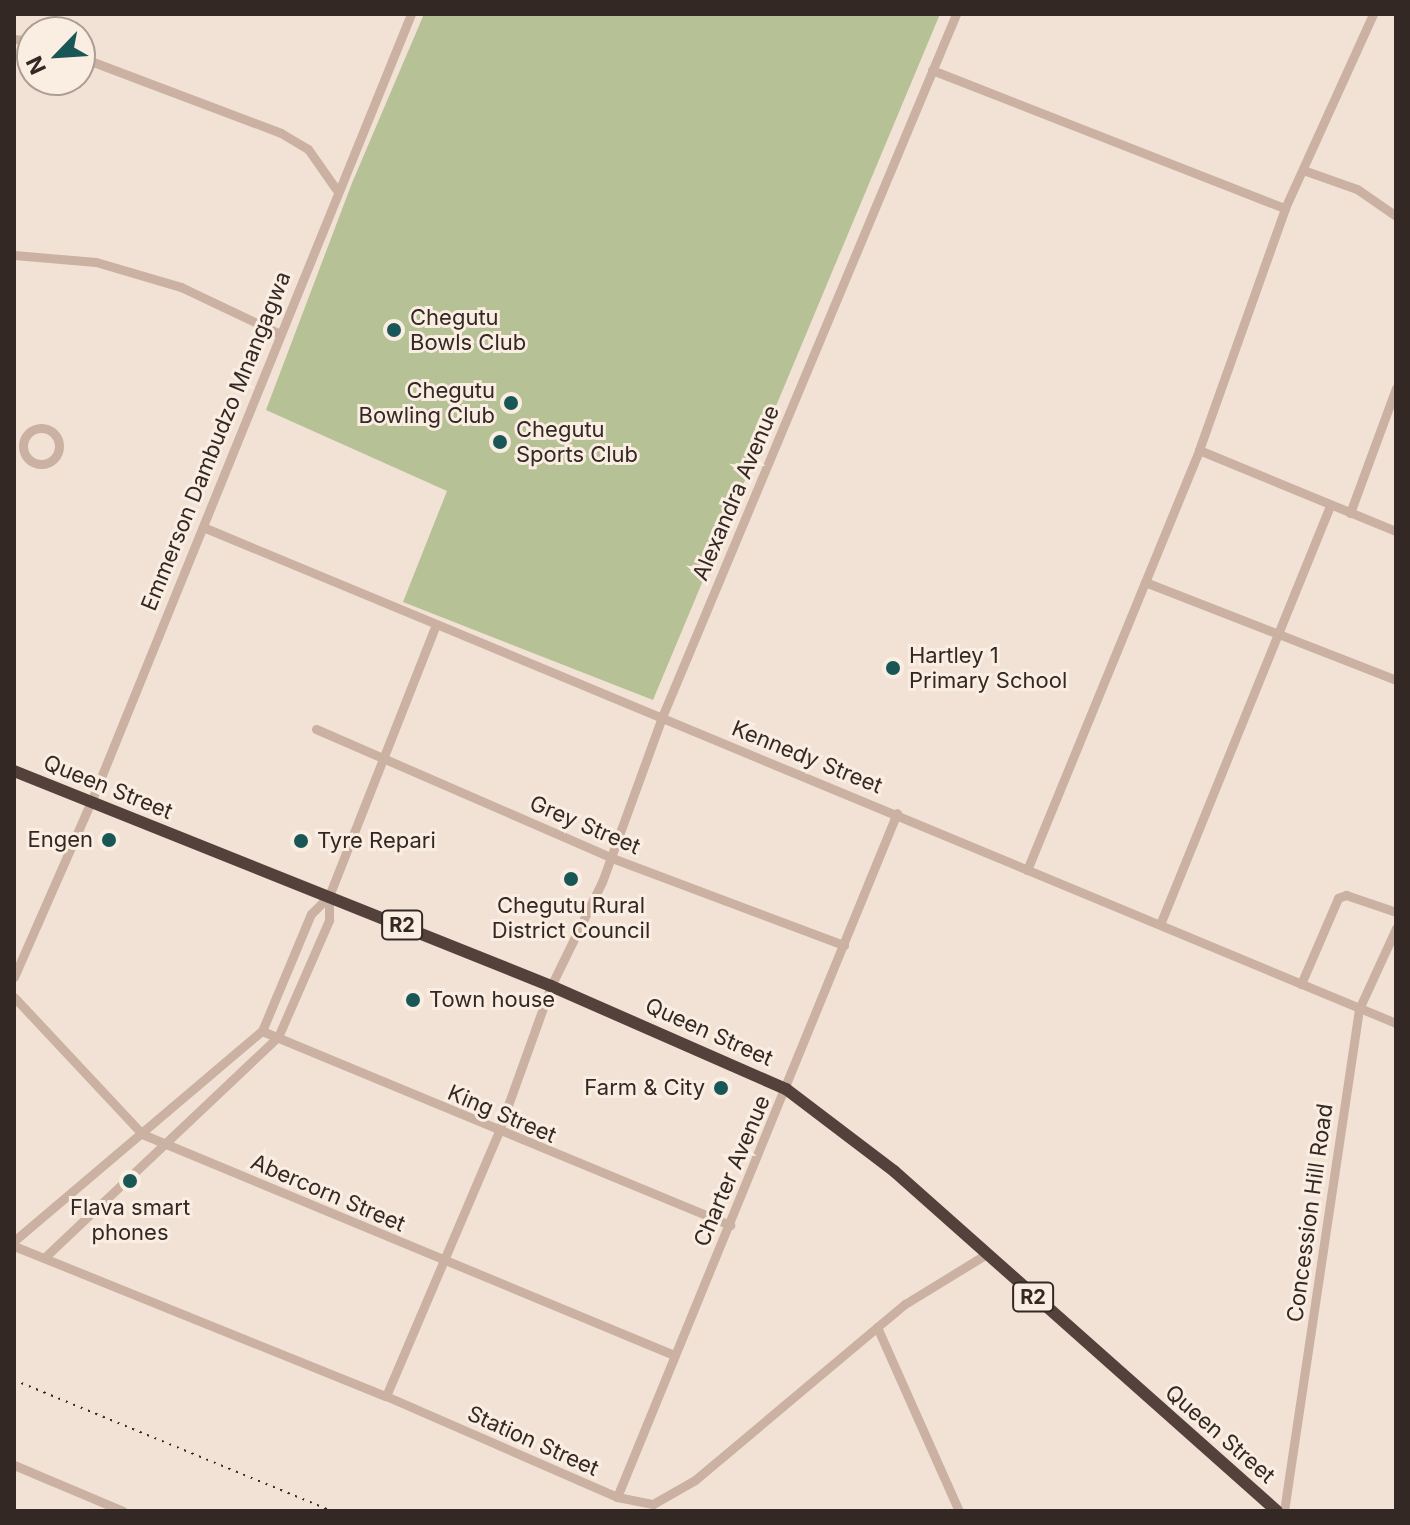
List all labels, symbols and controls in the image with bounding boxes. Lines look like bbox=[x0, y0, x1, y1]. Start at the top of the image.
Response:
north arrow bbox=[16, 16, 96, 96]
text: N bbox=[21, 52, 51, 78]
street label: Emmerson Dambudzo Mnangagwa bbox=[136, 268, 296, 614]
place label: Chegutu Bowls Club bbox=[410, 304, 526, 356]
marker: Chegutu Bowls Club bbox=[385, 321, 403, 339]
place label: Chegutu Bowling Club bbox=[359, 377, 495, 428]
marker: Chegutu Bowling Club bbox=[502, 394, 520, 412]
street label: Alexandra Avenue bbox=[687, 401, 785, 585]
place label: Chegutu Sports Club bbox=[516, 416, 638, 468]
marker: Chegutu Sports Club bbox=[491, 433, 509, 451]
place label: Hartley 1 Primary School bbox=[909, 642, 1067, 694]
marker: Hartley 1 Primary School bbox=[884, 659, 902, 677]
street label: Kennedy Street bbox=[728, 715, 886, 799]
street label: Queen Street bbox=[40, 749, 176, 825]
street label: Grey Street bbox=[526, 790, 644, 860]
place label: Engen bbox=[27, 827, 93, 853]
place label: Tyre Repari bbox=[317, 828, 436, 854]
marker: Engen bbox=[100, 831, 118, 849]
marker: Tyre Repari bbox=[292, 832, 310, 850]
marker: Chegutu Rural District Council bbox=[562, 870, 580, 888]
place label: Chegutu Rural District Council bbox=[492, 892, 650, 944]
road number: R2 bbox=[380, 909, 424, 941]
place label: Town house bbox=[429, 987, 555, 1013]
marker: Town house bbox=[404, 991, 422, 1009]
street label: Queen Street bbox=[641, 992, 777, 1072]
place label: Farm & City bbox=[584, 1075, 705, 1101]
street label: King Street bbox=[444, 1079, 560, 1149]
marker: Farm & City bbox=[712, 1079, 730, 1097]
street label: Charter Avenue bbox=[688, 1091, 776, 1251]
street label: Concession Hill Road bbox=[1282, 1102, 1338, 1324]
street label: Abercorn Street bbox=[247, 1149, 409, 1237]
marker: Flava smart phones bbox=[121, 1172, 139, 1190]
place label: Flava smart phones bbox=[70, 1194, 190, 1246]
road number: R2 bbox=[1011, 1281, 1055, 1313]
street label: Queen Street bbox=[1160, 1379, 1280, 1489]
street label: Station Street bbox=[463, 1400, 603, 1482]

